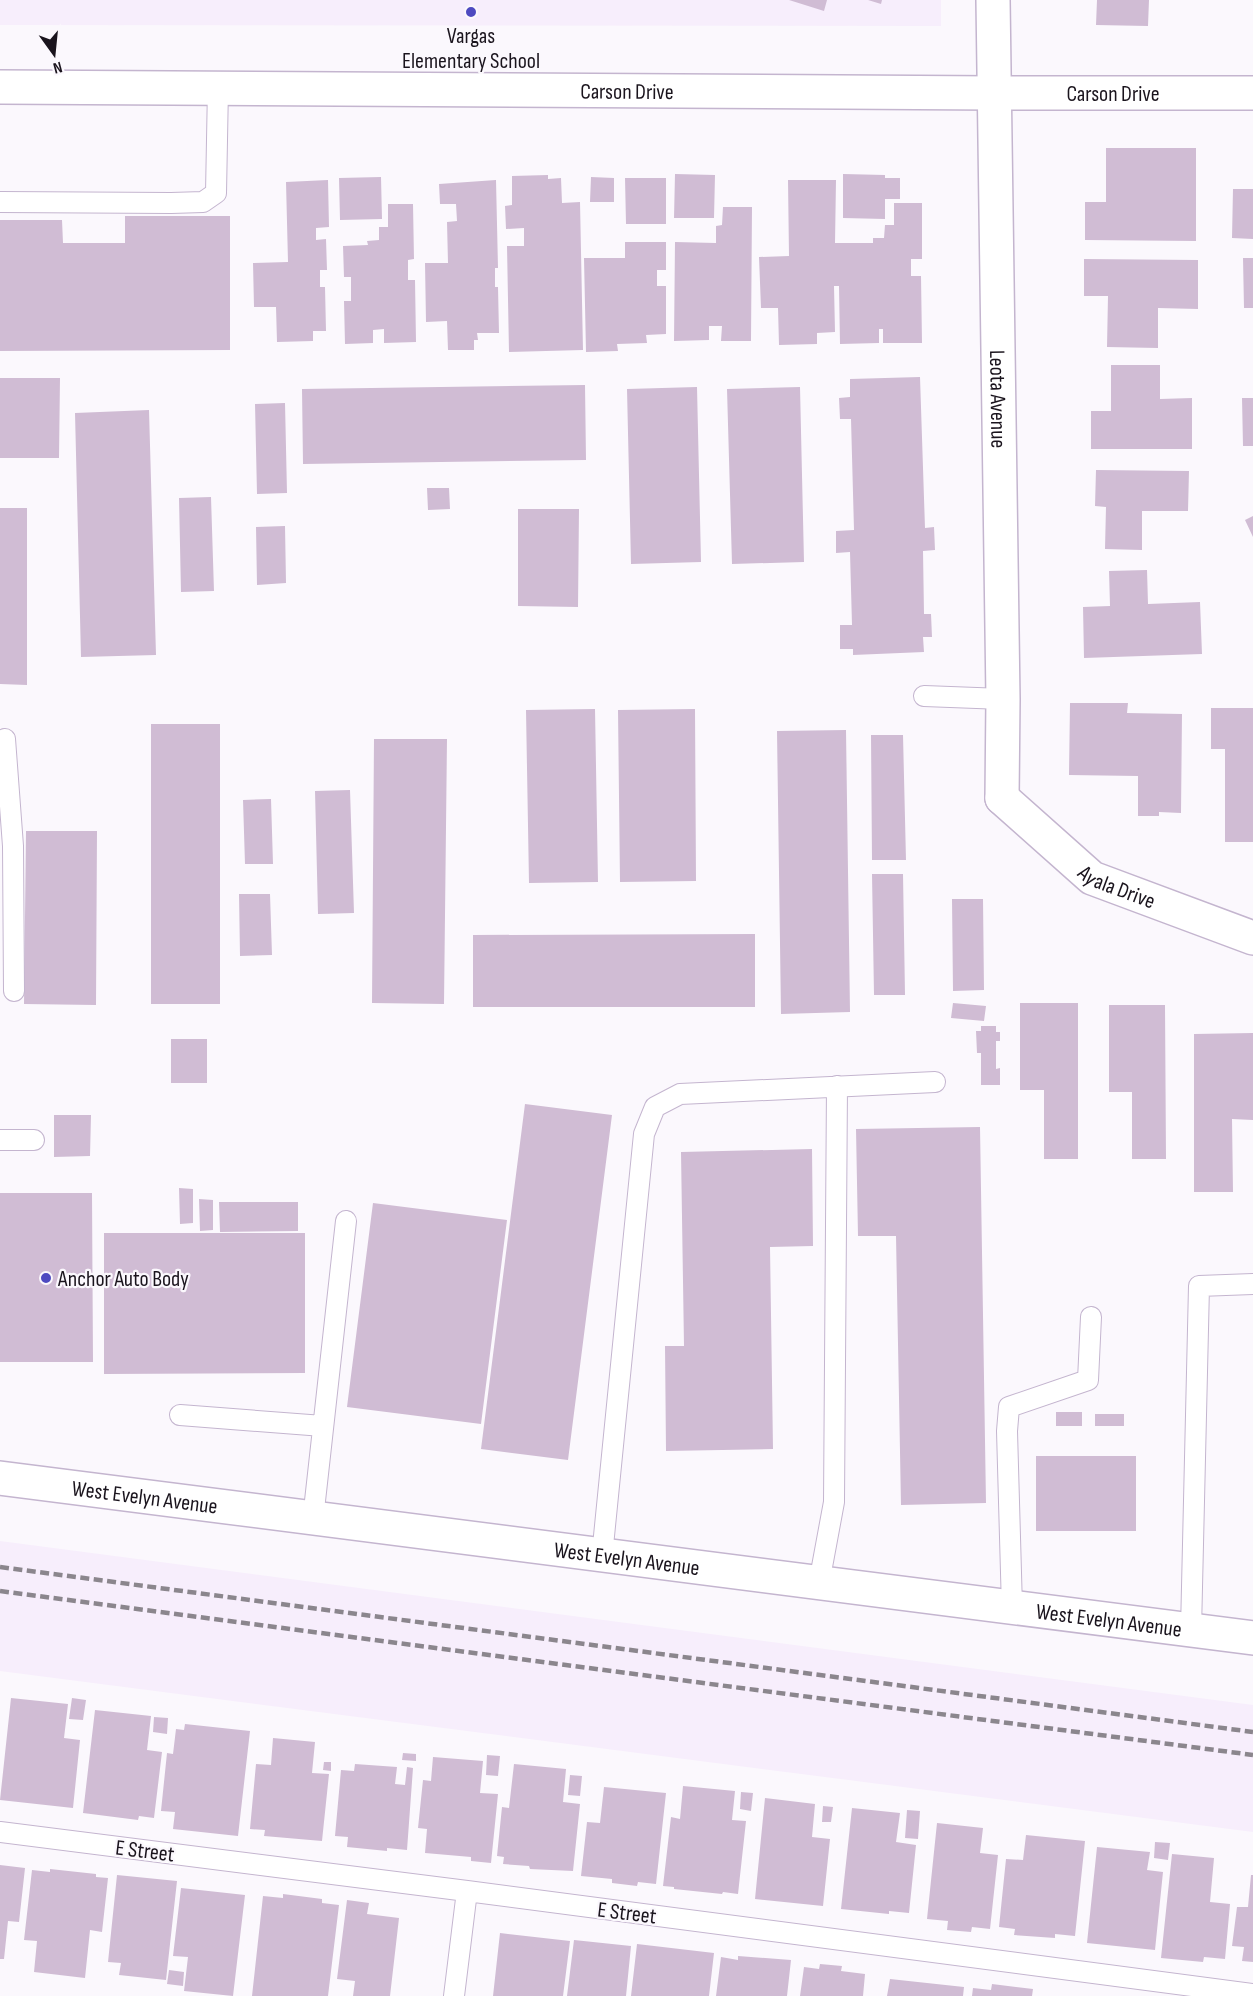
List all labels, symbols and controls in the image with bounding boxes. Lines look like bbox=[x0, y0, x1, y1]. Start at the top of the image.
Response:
marker: Vargas Elementary School bbox=[464, 5, 478, 19]
place label: Vargas Elementary School bbox=[402, 23, 540, 75]
north arrow bbox=[24, 24, 84, 84]
text: N bbox=[51, 57, 64, 77]
street label: Carson Drive bbox=[580, 79, 674, 106]
street label: Carson Drive bbox=[1066, 81, 1160, 108]
street label: Leota Avenue bbox=[983, 350, 1011, 448]
street label: Ayala Drive bbox=[1071, 859, 1159, 915]
place label: Anchor Auto Body bbox=[57, 1266, 189, 1293]
marker: Anchor Auto Body bbox=[39, 1271, 53, 1285]
street label: West Evelyn Avenue bbox=[70, 1475, 219, 1521]
street label: West Evelyn Avenue bbox=[552, 1537, 701, 1582]
street label: West Evelyn Avenue bbox=[1034, 1598, 1183, 1644]
street label: E Street bbox=[114, 1834, 176, 1869]
street label: E Street bbox=[596, 1896, 658, 1931]

